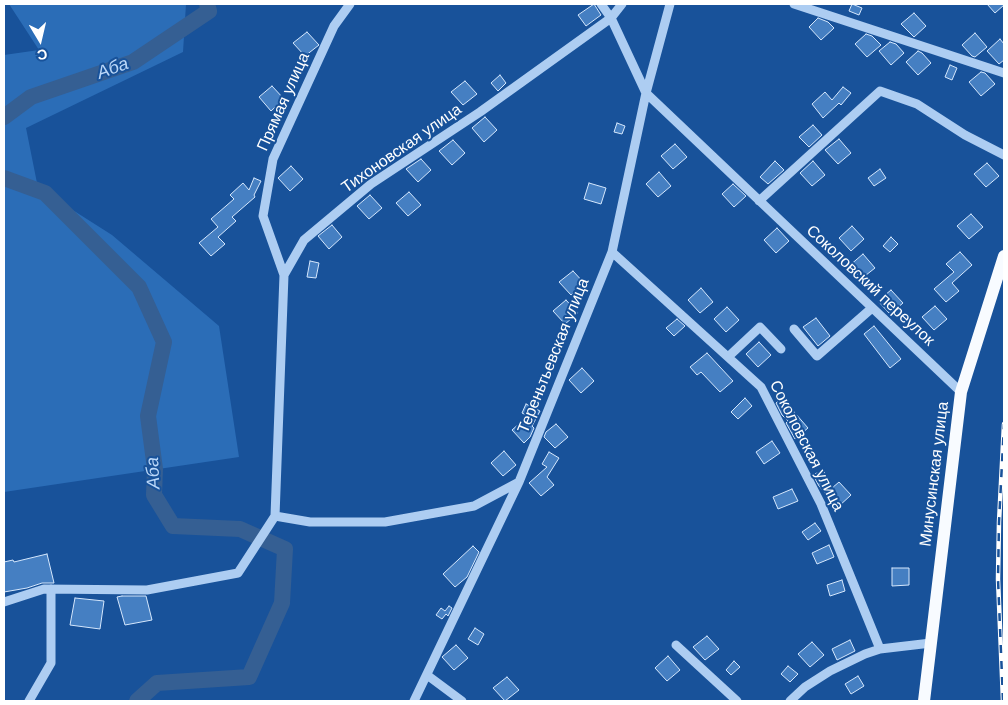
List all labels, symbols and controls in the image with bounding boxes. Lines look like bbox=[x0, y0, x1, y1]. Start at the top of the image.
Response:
north arrow bbox=[15, 15, 65, 65]
text: С bbox=[36, 45, 49, 64]
street label: Прямая улица bbox=[254, 50, 314, 154]
water label: Аба bbox=[94, 53, 132, 85]
street label: Тихоновская улица bbox=[338, 100, 466, 198]
street label: Соколовский переулок bbox=[802, 222, 938, 350]
street label: Тереньтьевская улица bbox=[514, 276, 594, 436]
street label: Соколовская улица bbox=[765, 377, 847, 515]
street label: Минусинская улица bbox=[917, 400, 953, 548]
water label: Аба bbox=[142, 456, 166, 490]

